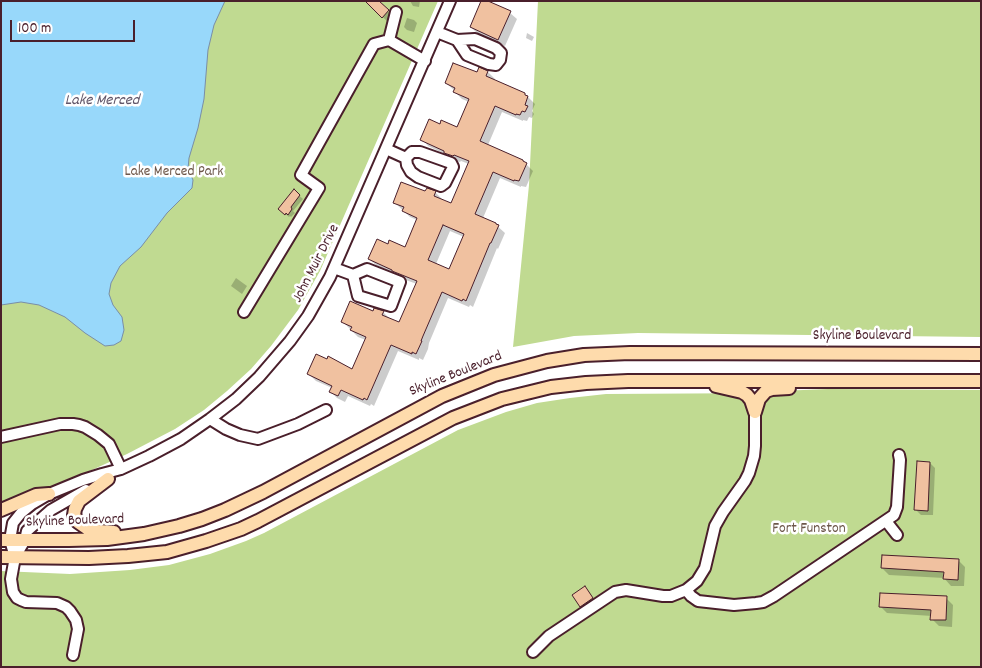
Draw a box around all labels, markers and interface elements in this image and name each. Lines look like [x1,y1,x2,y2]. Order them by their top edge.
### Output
scale bar [12,10,138,42]
text: 100 m [18,18,51,40]
water label: Lake Merced [65,92,139,112]
park label: Lake Merced Park [125,164,223,182]
street label: John Muir Drive [290,222,344,306]
street label: Skyline Boulevard [813,328,911,346]
street label: Skyline Boulevard [407,348,505,402]
street label: Skyline Boulevard [26,511,124,533]
park label: Fort Funston [772,521,846,539]

